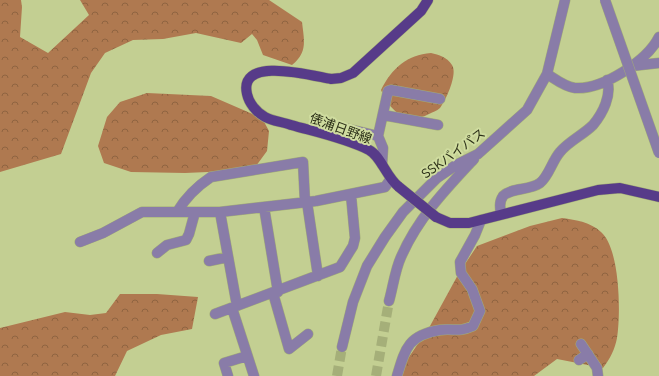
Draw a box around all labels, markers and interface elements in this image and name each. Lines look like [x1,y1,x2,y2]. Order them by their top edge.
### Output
street label: 俵浦日野線 [307,109,374,148]
street label: SSKバイパス [418,124,489,182]

